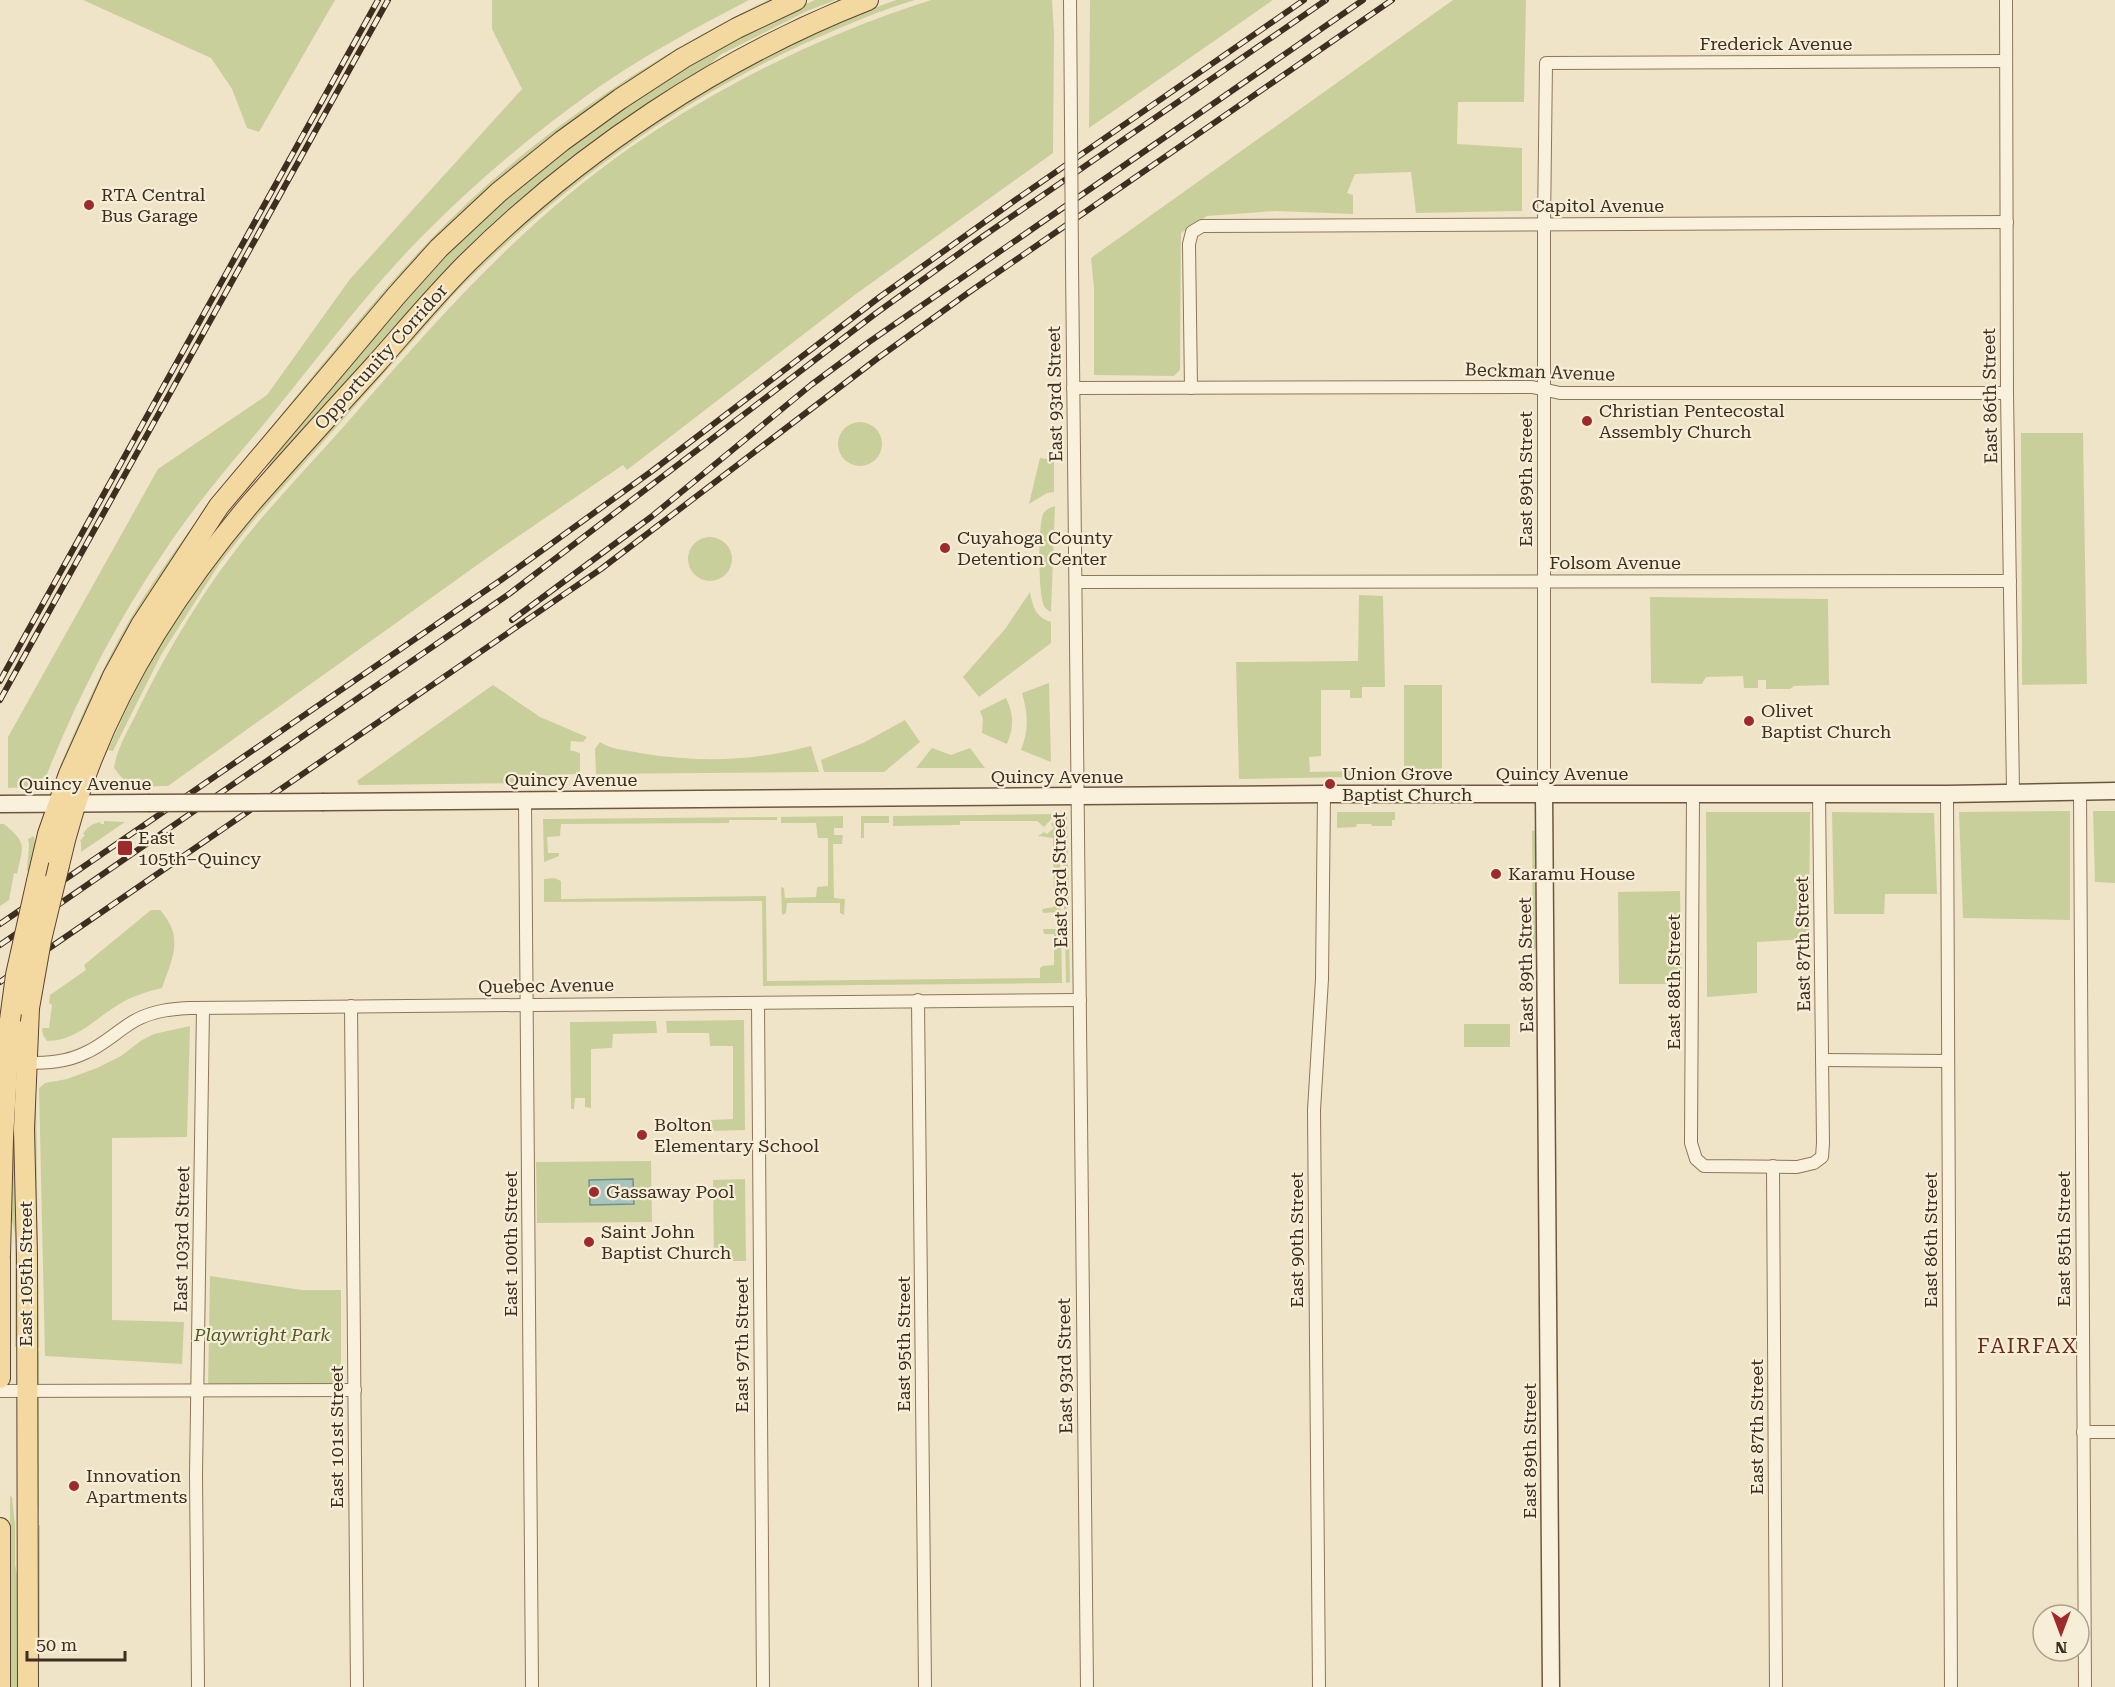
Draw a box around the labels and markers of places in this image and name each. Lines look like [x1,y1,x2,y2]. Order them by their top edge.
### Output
place label: RTA Central Bus Garage [101,184,206,226]
marker: RTA Central Bus Garage [82,198,96,212]
place label: Christian Pentecostal Assembly Church [1599,400,1785,442]
marker: Christian Pentecostal Assembly Church [1580,414,1594,428]
place label: Cuyahoga County Detention Center [957,527,1113,569]
marker: Cuyahoga County Detention Center [938,541,952,555]
place label: Olivet Baptist Church [1761,700,1892,742]
marker: Olivet Baptist Church [1742,714,1756,728]
place label: Union Grove Baptist Church [1342,763,1473,805]
marker: Union Grove Baptist Church [1323,777,1337,791]
place label: East 105th–Quincy [138,827,261,869]
marker: East 105th–Quincy [116,839,134,857]
place label: Karamu House [1508,863,1635,884]
marker: Karamu House [1489,867,1503,881]
place label: Bolton Elementary School [654,1114,819,1156]
marker: Bolton Elementary School [635,1128,649,1142]
place label: Gassaway Pool [606,1181,735,1202]
marker: Gassaway Pool [587,1185,601,1199]
place label: Saint John Baptist Church [601,1221,732,1263]
marker: Saint John Baptist Church [582,1235,596,1249]
place label: Innovation Apartments [86,1465,187,1507]
marker: Innovation Apartments [67,1479,81,1493]

